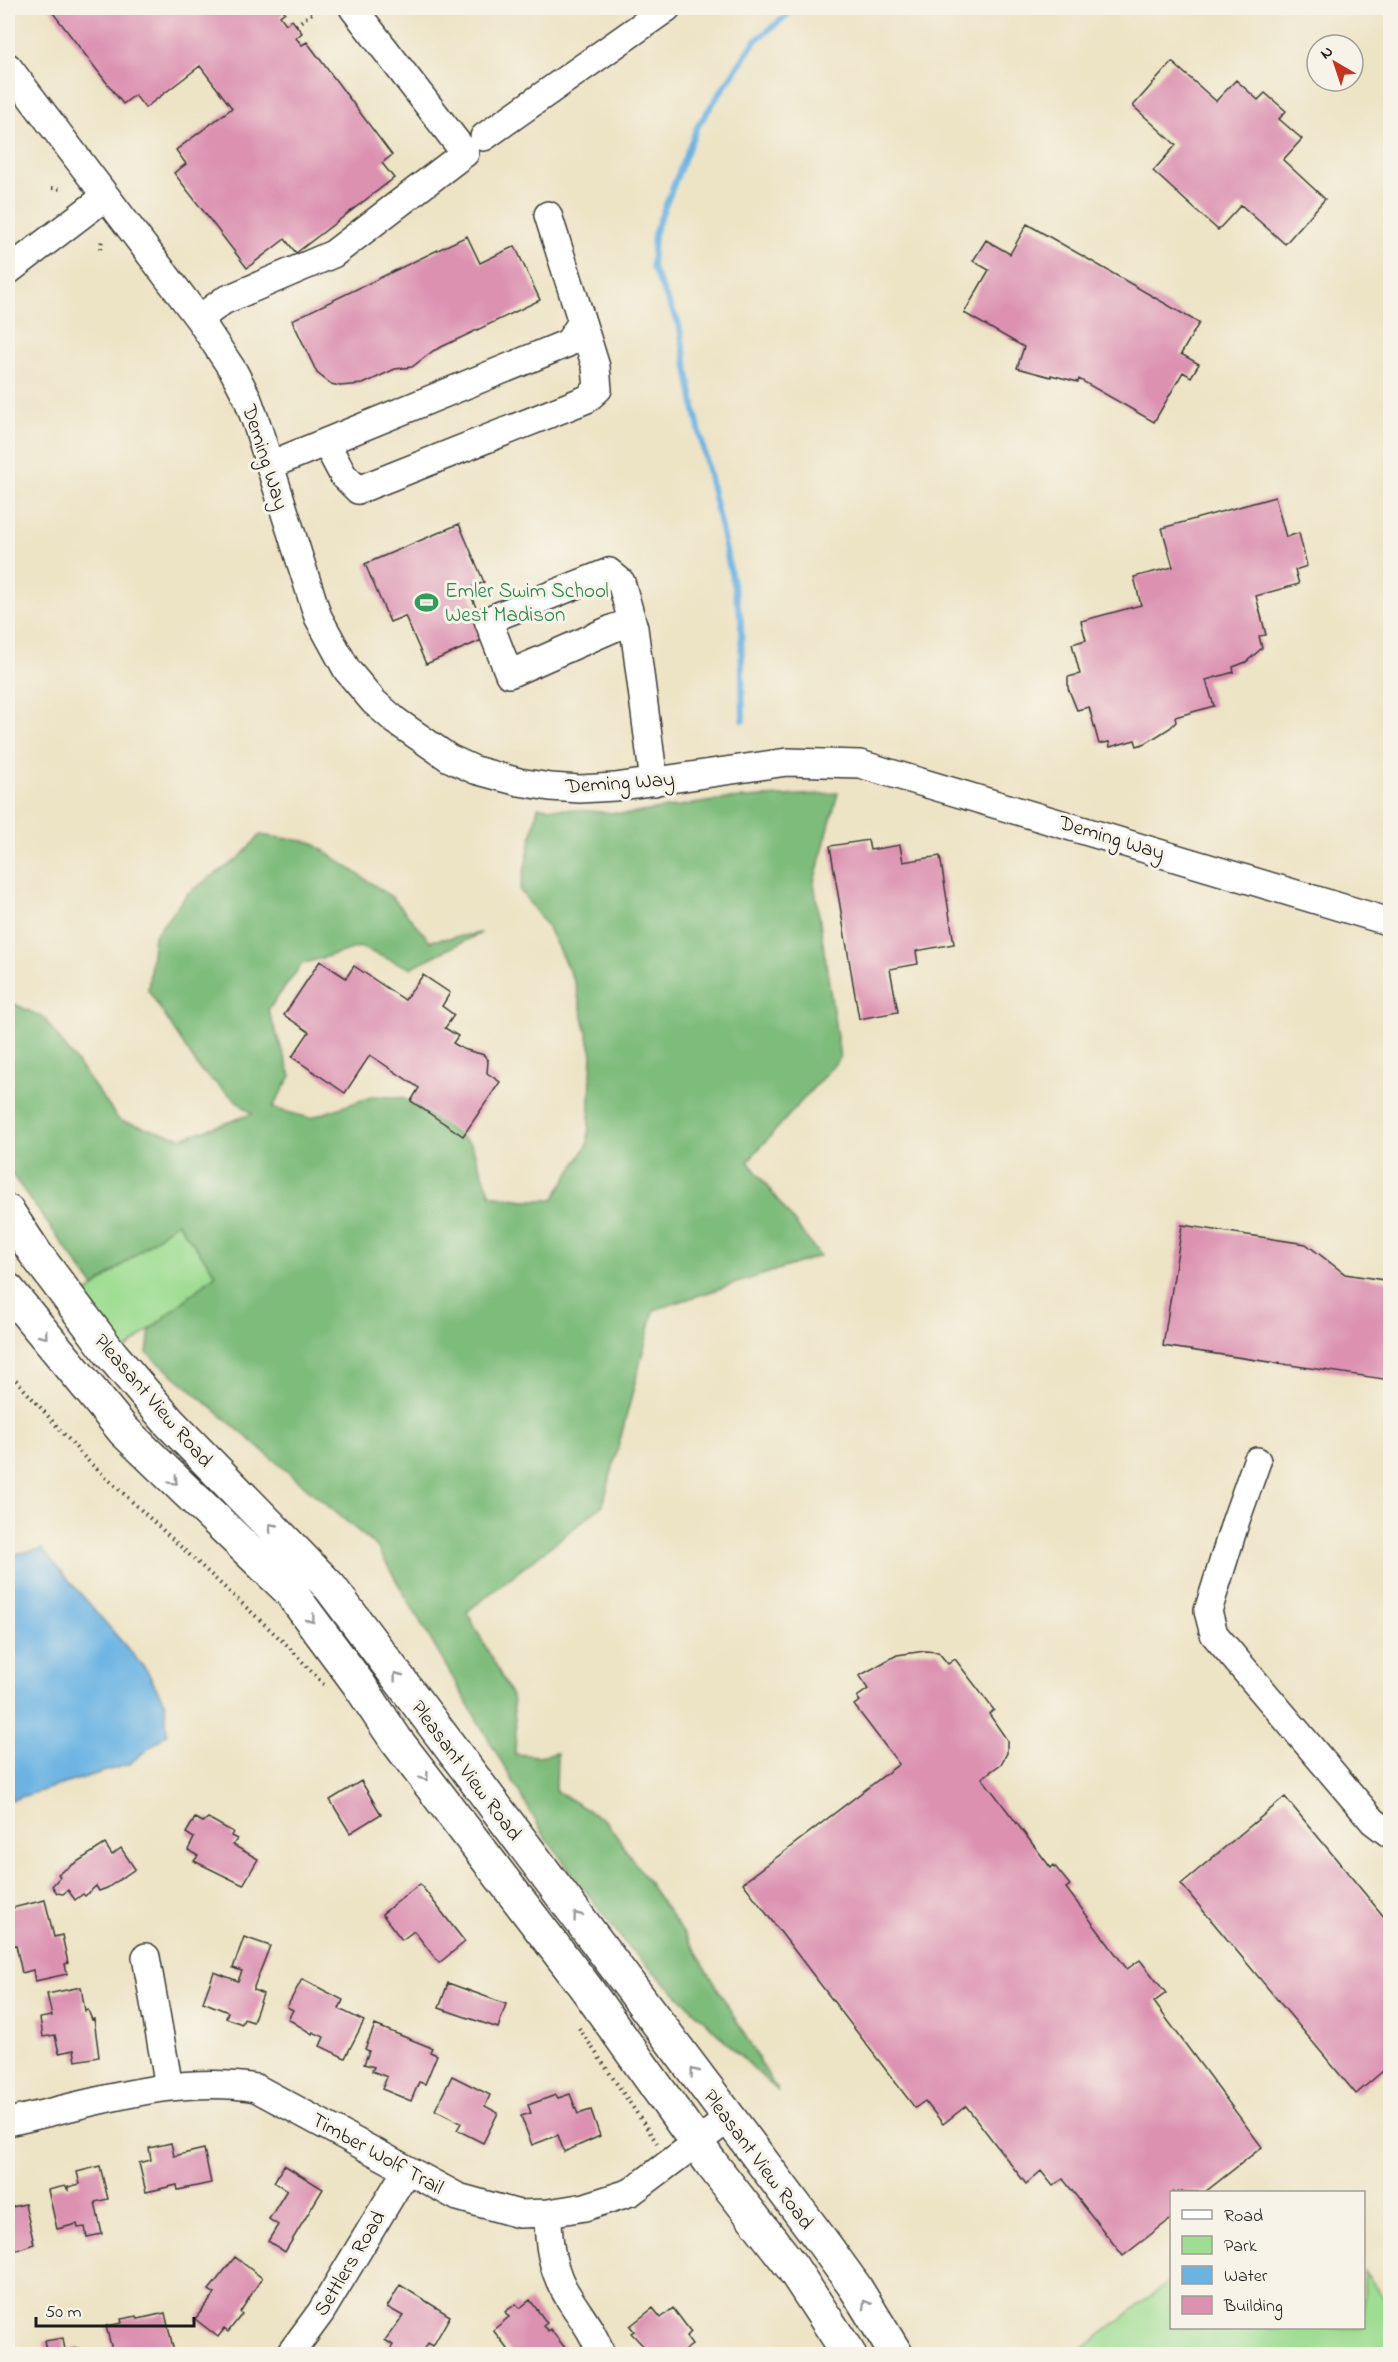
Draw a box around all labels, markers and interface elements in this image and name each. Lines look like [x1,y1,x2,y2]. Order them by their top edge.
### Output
north arrow [1305,33,1365,93]
text: N [1315,40,1339,66]
street label: Deming Way [231,400,295,515]
place label: Emler Swim School West Madison [445,577,609,631]
sports icon: Emler Swim School West Madison [414,589,440,615]
street label: Deming Way [564,765,676,805]
street label: Deming Way [1053,808,1168,871]
one-way arrow [37,1328,48,1339]
street label: Pleasant View Road [86,1328,219,1475]
one-way arrow [166,1473,177,1484]
one-way arrow [268,1523,279,1533]
one-way arrow [303,1612,314,1623]
one-way arrow [393,1672,404,1683]
street label: Pleasant View Road [403,1695,528,1848]
one-way arrow [417,1770,428,1781]
one-way arrow [573,1912,584,1923]
one-way arrow [690,2068,701,2079]
street label: Pleasant View Road [695,2084,820,2237]
street label: Timber Wolf Trail [306,2106,448,2203]
legend [1170,2191,1365,2329]
text: Road [1224,2204,1263,2230]
street label: Settlers Road [307,2206,394,2322]
text: Park [1224,2234,1257,2260]
text: Water [1224,2264,1268,2290]
scale bar [36,2290,194,2328]
text: Building [1223,2294,1283,2321]
text: 50 m [45,2300,82,2326]
one-way arrow [862,2300,873,2310]

